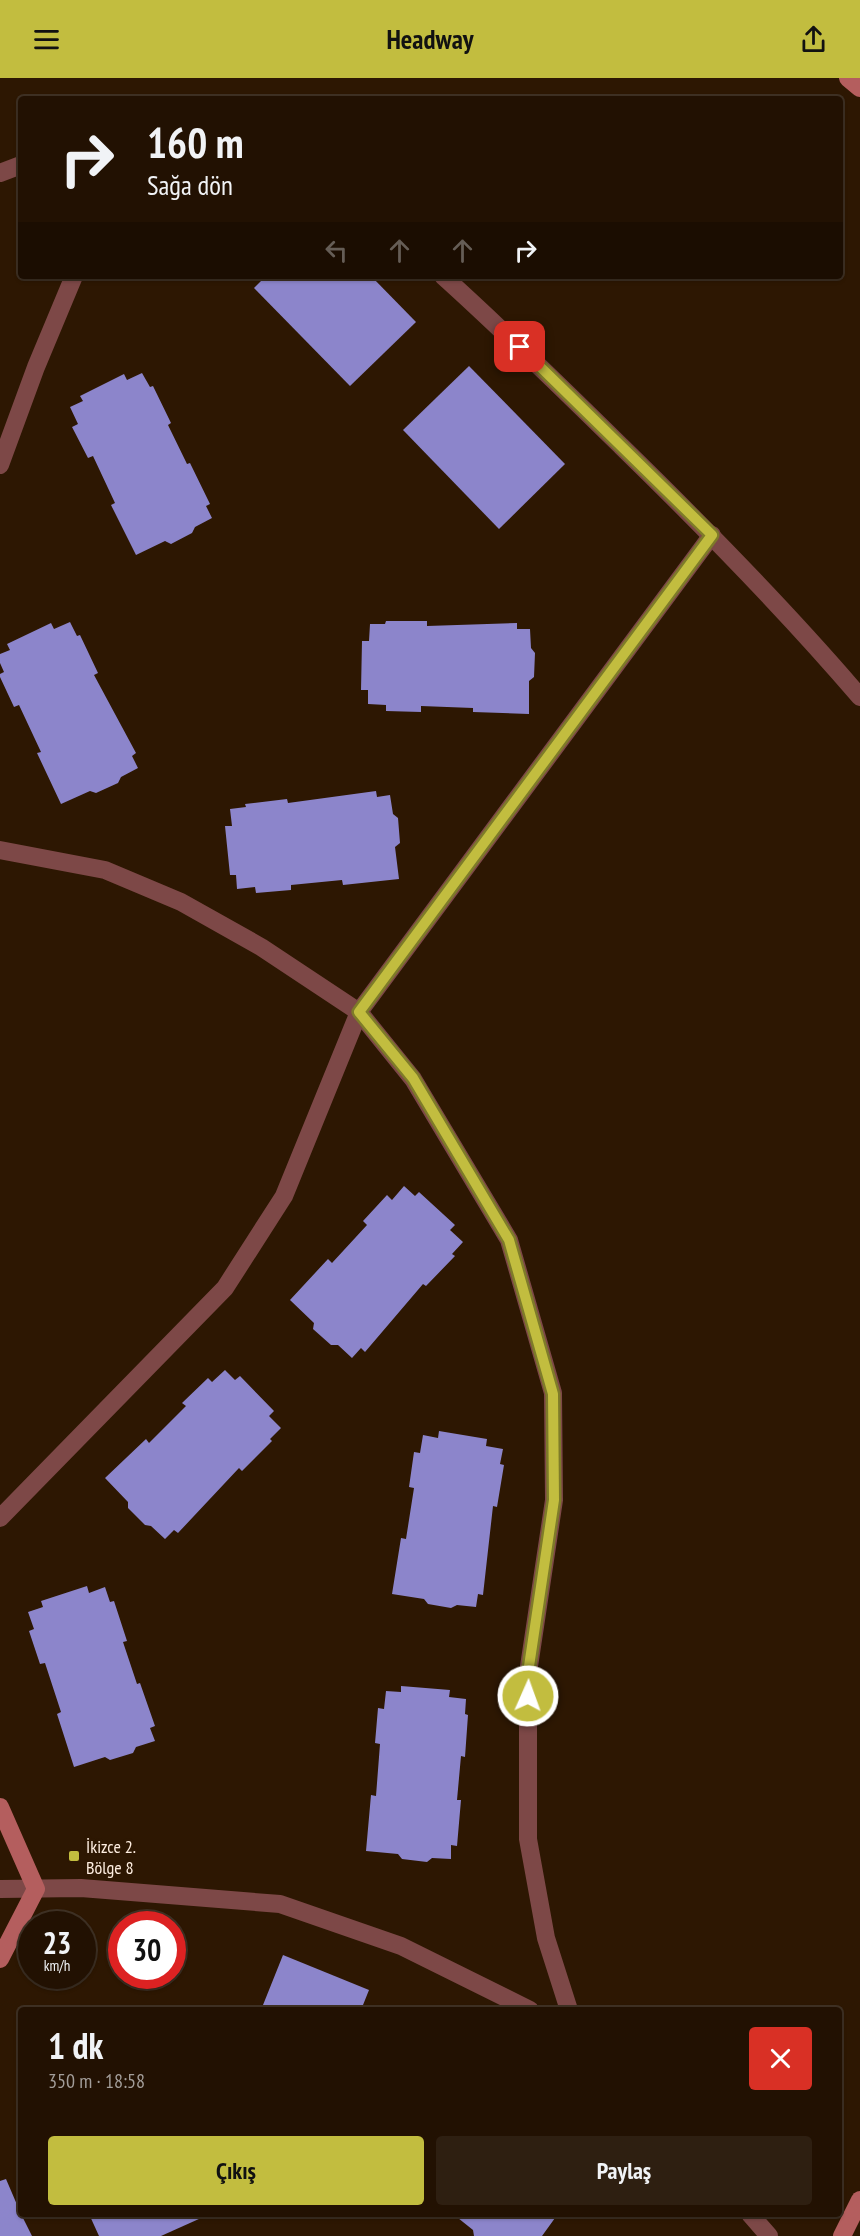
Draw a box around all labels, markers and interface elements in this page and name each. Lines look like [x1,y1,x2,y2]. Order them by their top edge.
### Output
text: Headway [386,22,474,56]
icon: menu [30,23,63,56]
icon: share [797,23,830,56]
text: 160 m [147,115,244,170]
icon: right [48,120,126,198]
text: Sağa dön [147,168,233,202]
icon: left [320,234,353,267]
icon: ahead [383,234,416,267]
icon: ahead [446,234,479,267]
icon: right [509,234,542,267]
pin [494,321,545,372]
icon: arrive [503,330,536,363]
position arrow [496,1664,560,1728]
place label: İkizce 2. Bölge 8 [86,1835,136,1879]
marker: İkizce 2. Bölge 8 [67,1849,81,1863]
speed limit sign: 30 [108,1911,186,1989]
text: 23 [43,1923,71,1962]
text: km/h [44,1956,70,1975]
text: 1 dk [48,2022,103,2069]
button: close [749,2027,812,2090]
text: 350 m · 18:58 [48,2068,145,2094]
button: Çıkış [48,2136,424,2205]
button: Paylaş [436,2136,812,2205]

